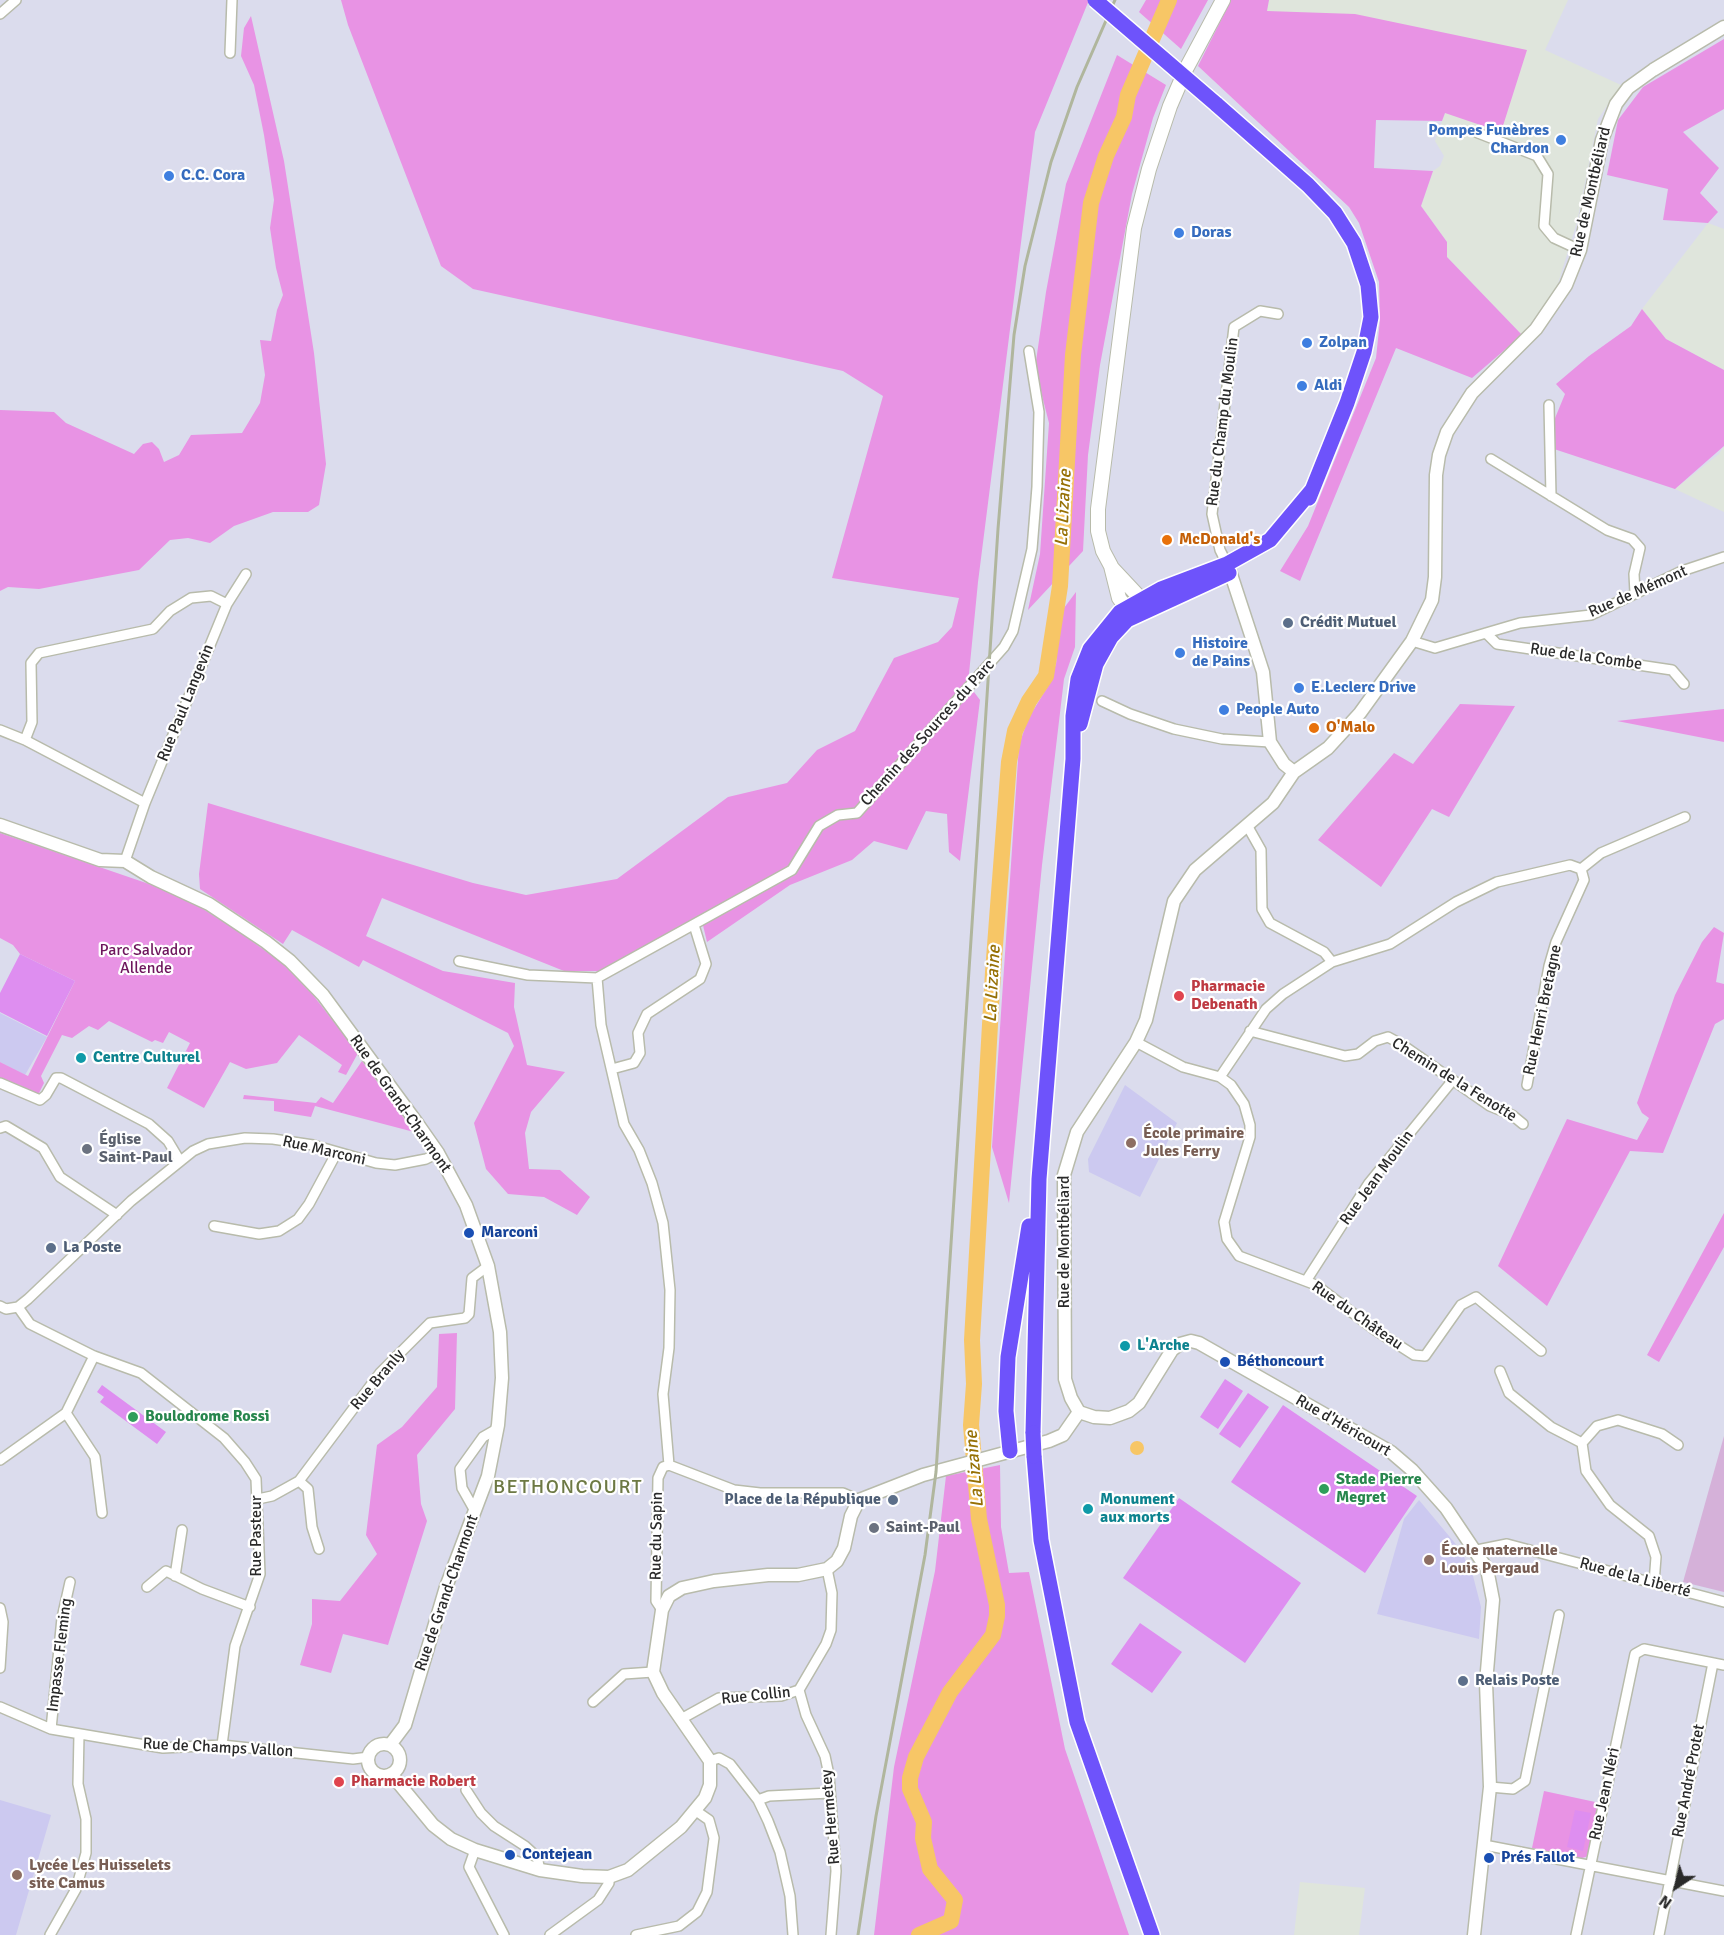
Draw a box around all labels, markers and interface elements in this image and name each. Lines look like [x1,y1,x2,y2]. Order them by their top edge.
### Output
place label: Pompes Funèbres Chardon [1428,121,1549,159]
street label: Rue de Montbéliard [1567,125,1615,259]
marker: Pompes Funèbres Chardon [1554,133,1568,147]
place label: C.C. Cora [181,166,245,186]
marker: C.C. Cora [162,169,176,183]
place label: Doras [1191,223,1232,243]
marker: Doras [1172,226,1186,240]
place label: Zolpan [1319,333,1367,353]
marker: Zolpan [1300,336,1314,350]
street label: Rue du Champ du Moulin [1203,337,1243,507]
place label: Aldi [1314,376,1342,396]
marker: Aldi [1295,379,1309,393]
water label: La Lizaine [1051,469,1077,547]
place label: McDonald's [1179,530,1260,550]
marker: McDonald's [1160,533,1174,547]
street label: Rue de Mémont [1586,562,1690,622]
place label: Crédit Mutuel [1300,613,1396,633]
marker: Crédit Mutuel [1281,616,1295,630]
place label: Histoire de Pains [1192,634,1250,672]
street label: Rue de la Combe [1529,640,1643,674]
street label: Rue Paul Langevin [154,642,218,764]
marker: Histoire de Pains [1173,646,1187,660]
street label: Chemin des Sources du Parc [857,656,999,810]
place label: E.Leclerc Drive [1311,678,1416,698]
marker: E.Leclerc Drive [1292,681,1306,695]
place label: People Auto [1236,700,1319,720]
marker: People Auto [1217,703,1231,717]
place label: O'Malo [1326,718,1375,738]
marker: O'Malo [1307,721,1321,735]
park label: Parc Salvador Allende [99,941,193,979]
street label: Rue Henri Bretagne [1520,943,1566,1077]
water label: La Lizaine [980,945,1006,1023]
place label: Pharmacie Debenath [1191,977,1265,1015]
marker: Pharmacie Debenath [1172,989,1186,1003]
street label: Rue de Grand-Charmont [345,1031,455,1177]
street label: Chemin de la Fenotte [1388,1034,1520,1126]
place label: Centre Culturel [93,1048,200,1068]
marker: Centre Culturel [74,1051,88,1065]
place label: École primaire Jules Ferry [1143,1124,1244,1162]
street label: Rue Jean Moulin [1336,1127,1418,1229]
place label: Église Saint-Paul [99,1130,173,1168]
street label: Rue Marconi [280,1132,368,1170]
marker: École primaire Jules Ferry [1124,1136,1138,1150]
marker: Église Saint-Paul [80,1142,94,1156]
street label: Rue de Montbéliard [1055,1176,1075,1308]
place label: Marconi [481,1223,538,1243]
marker: Marconi [462,1226,476,1240]
place label: La Poste [63,1238,121,1258]
marker: La Poste [44,1241,58,1255]
street label: Rue du Château [1308,1277,1406,1355]
place label: L'Arche [1137,1336,1190,1356]
marker: L'Arche [1118,1339,1132,1353]
street label: Rue Branly [347,1346,409,1414]
place label: Béthoncourt [1237,1352,1324,1372]
marker: Béthoncourt [1218,1355,1232,1369]
street label: Rue d'Héricourt [1292,1391,1394,1461]
place label: Boulodrome Rossi [145,1407,270,1427]
marker: Boulodrome Rossi [126,1410,140,1424]
water label: La Lizaine [961,1430,989,1508]
place label: Stade Pierre Megret [1336,1470,1422,1508]
district label: BETHONCOURT [493,1476,643,1500]
marker: Stade Pierre Megret [1317,1482,1331,1496]
place label: Place de la République [724,1490,881,1510]
place label: Monument aux morts [1100,1490,1175,1528]
street label: Rue du Sapin [647,1491,667,1581]
marker: Place de la République [886,1493,900,1507]
street label: Rue Pasteur [247,1495,267,1577]
marker: Monument aux morts [1081,1502,1095,1516]
street label: Rue de Grand-Charmont [411,1512,483,1674]
place label: Saint-Paul [886,1518,960,1538]
marker: Saint-Paul [867,1521,881,1535]
place label: École maternelle Louis Pergaud [1441,1541,1558,1579]
marker: École maternelle Louis Pergaud [1422,1553,1436,1567]
street label: Rue de la Liberté [1577,1554,1693,1602]
street label: Impasse Fleming [43,1597,77,1713]
place label: Relais Poste [1475,1671,1560,1691]
marker: Relais Poste [1456,1674,1470,1688]
street label: Rue Collin [720,1683,792,1709]
street label: Rue André Protet [1669,1723,1709,1839]
street label: Rue de Champs Vallon [142,1734,294,1762]
street label: Rue Jean Néri [1586,1746,1624,1842]
street label: Rue Hermetey [817,1769,845,1865]
place label: Pharmacie Robert [351,1772,476,1792]
marker: Pharmacie Robert [332,1775,346,1789]
place label: Contejean [522,1845,592,1865]
marker: Contejean [503,1848,517,1862]
place label: Prés Fallot [1501,1848,1575,1868]
marker: Prés Fallot [1482,1851,1496,1865]
place label: Lycée Les Huisselets site Camus [29,1856,171,1894]
north arrow [1646,1857,1706,1917]
marker: Lycée Les Huisselets site Camus [10,1868,24,1882]
text: N [1655,1890,1676,1913]

